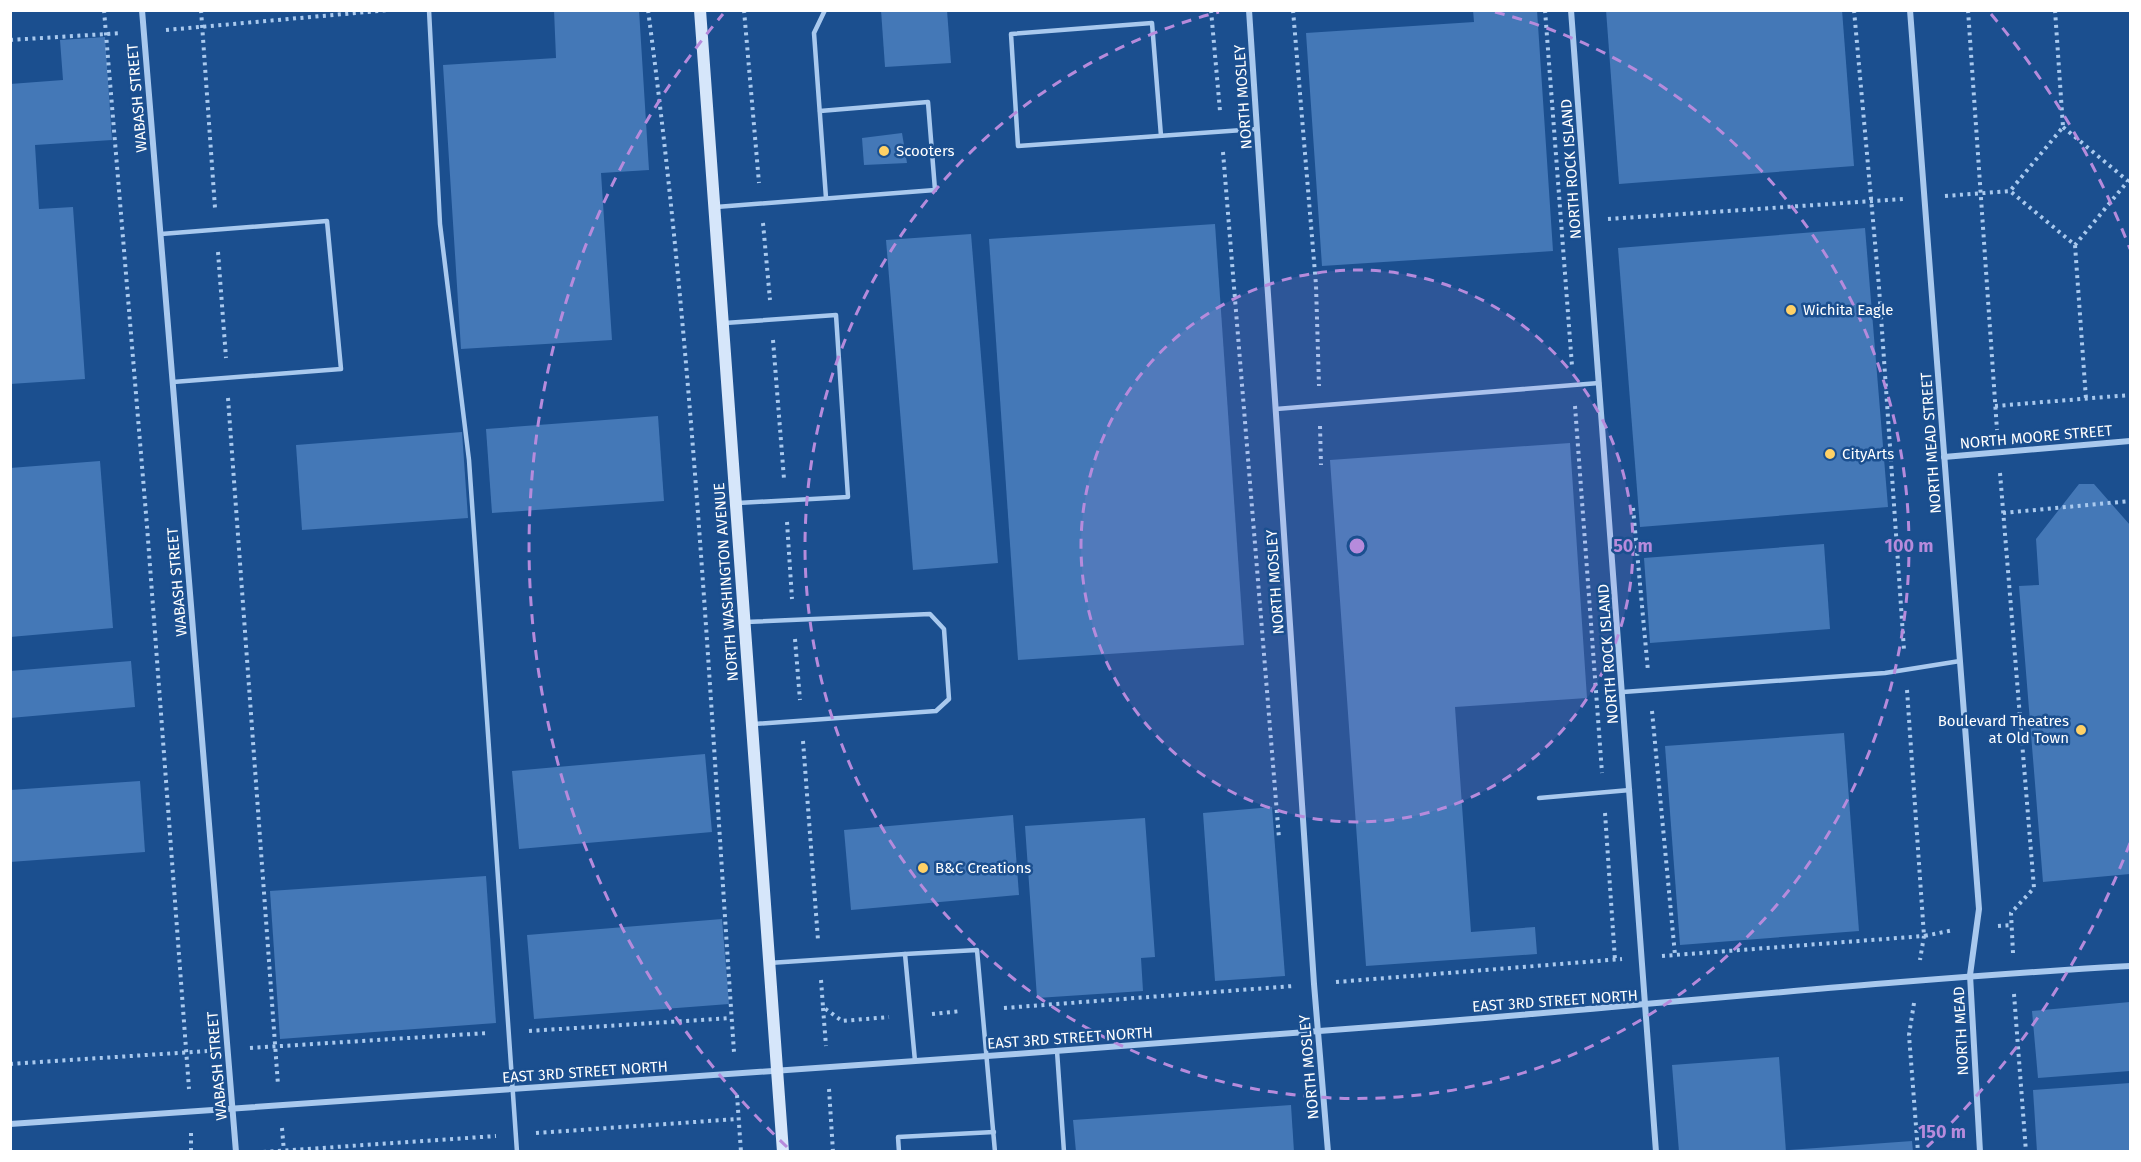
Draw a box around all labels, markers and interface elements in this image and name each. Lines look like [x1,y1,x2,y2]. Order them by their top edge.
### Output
street label: WABASH STREET [123,42,151,153]
street label: NORTH MOSLEY [1230,43,1256,150]
street label: NORTH ROCK ISLAND [1557,98,1585,240]
place label: Scooters [896,142,955,160]
marker: Scooters [877,144,891,158]
place label: Wichita Eagle [1803,301,1893,319]
marker: Wichita Eagle [1784,303,1798,317]
street label: NORTH MEAD STREET [1917,371,1945,514]
street label: NORTH MOORE STREET [1959,421,2113,453]
place label: CityArts [1842,445,1894,463]
marker: CityArts [1823,447,1837,461]
street label: NORTH WASHINGTON AVENUE [710,482,742,682]
street label: WABASH STREET [163,526,191,637]
street label: NORTH MOSLEY [1262,528,1288,635]
text: 50 m [1613,535,1653,557]
text: 100 m [1885,535,1933,557]
centre of rings [1347,536,1367,556]
street label: NORTH ROCK ISLAND [1594,583,1622,725]
place label: Boulevard Theatres at Old Town [1938,712,2069,747]
marker: Boulevard Theatres at Old Town [2074,723,2088,737]
place label: B&C Creations [935,859,1031,877]
marker: B&C Creations [916,861,930,875]
street label: EAST 3RD STREET NORTH [1471,986,1639,1016]
street label: NORTH MEAD [1950,986,1972,1076]
street label: WABASH STREET [203,1010,231,1121]
street label: NORTH MOSLEY [1295,1013,1323,1120]
street label: EAST 3RD STREET NORTH [986,1023,1154,1053]
street label: EAST 3RD STREET NORTH [501,1057,669,1087]
text: 150 m [1918,1121,1966,1143]

